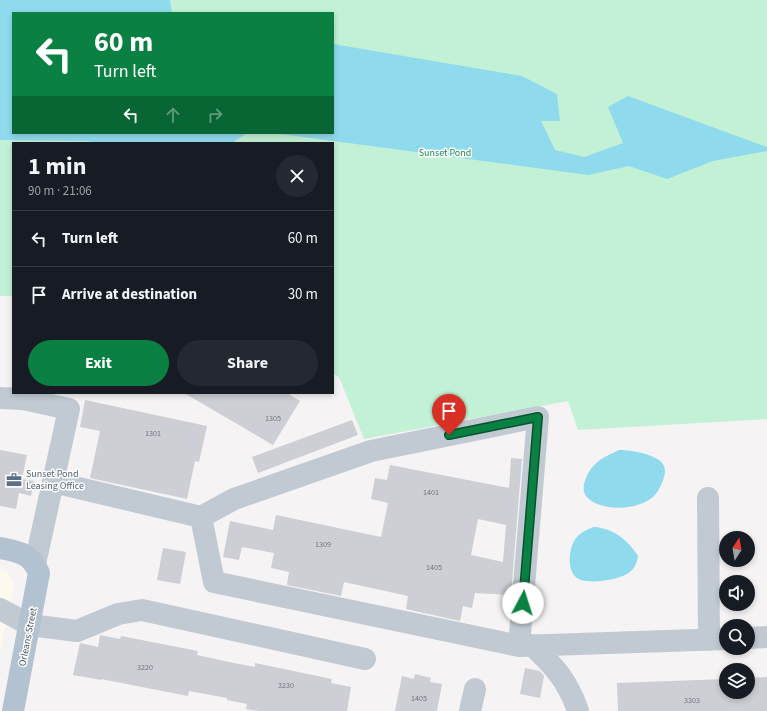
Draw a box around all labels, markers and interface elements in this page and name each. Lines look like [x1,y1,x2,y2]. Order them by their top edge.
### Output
text: 60 m [94,22,153,62]
icon: left [28,28,80,80]
text: Turn left [94,59,156,84]
icon: left [120,104,142,126]
icon: ahead [162,104,184,126]
icon: right [204,104,226,126]
park label: Sunset Pond [419,146,471,160]
text: 1 min [28,149,86,184]
button: close [276,155,318,197]
text: 90 m · 21:06 [28,182,92,200]
icon: left [28,228,50,250]
text: Turn left [62,228,118,249]
text: 60 m [288,228,318,249]
icon: arrive [28,284,50,306]
text: Arrive at destination [62,284,197,305]
text: 30 m [288,284,318,305]
button: Exit [28,340,169,386]
button: Share [177,340,318,386]
pin [432,394,466,435]
icon: arrive [438,400,460,422]
house number: 1305 [265,413,281,424]
house number: 1301 [145,428,161,439]
place label: Sunset Pond Leasing Office [26,467,84,493]
office icon: Sunset Pond Leasing Office [5,471,23,489]
house number: 1401 [423,487,439,498]
north arrow [719,531,755,567]
map controls [719,531,755,699]
house number: 1309 [315,539,331,550]
house number: 1405 [426,562,442,573]
button: sound [719,575,755,611]
position arrow [502,582,544,624]
street label: Orleans Street [15,606,41,667]
button: search [719,619,755,655]
house number: 3220 [137,662,153,673]
button: layers [719,663,755,699]
house number: 3230 [278,680,294,691]
house number: 1405 [411,693,427,704]
house number: 3303 [684,695,700,706]

